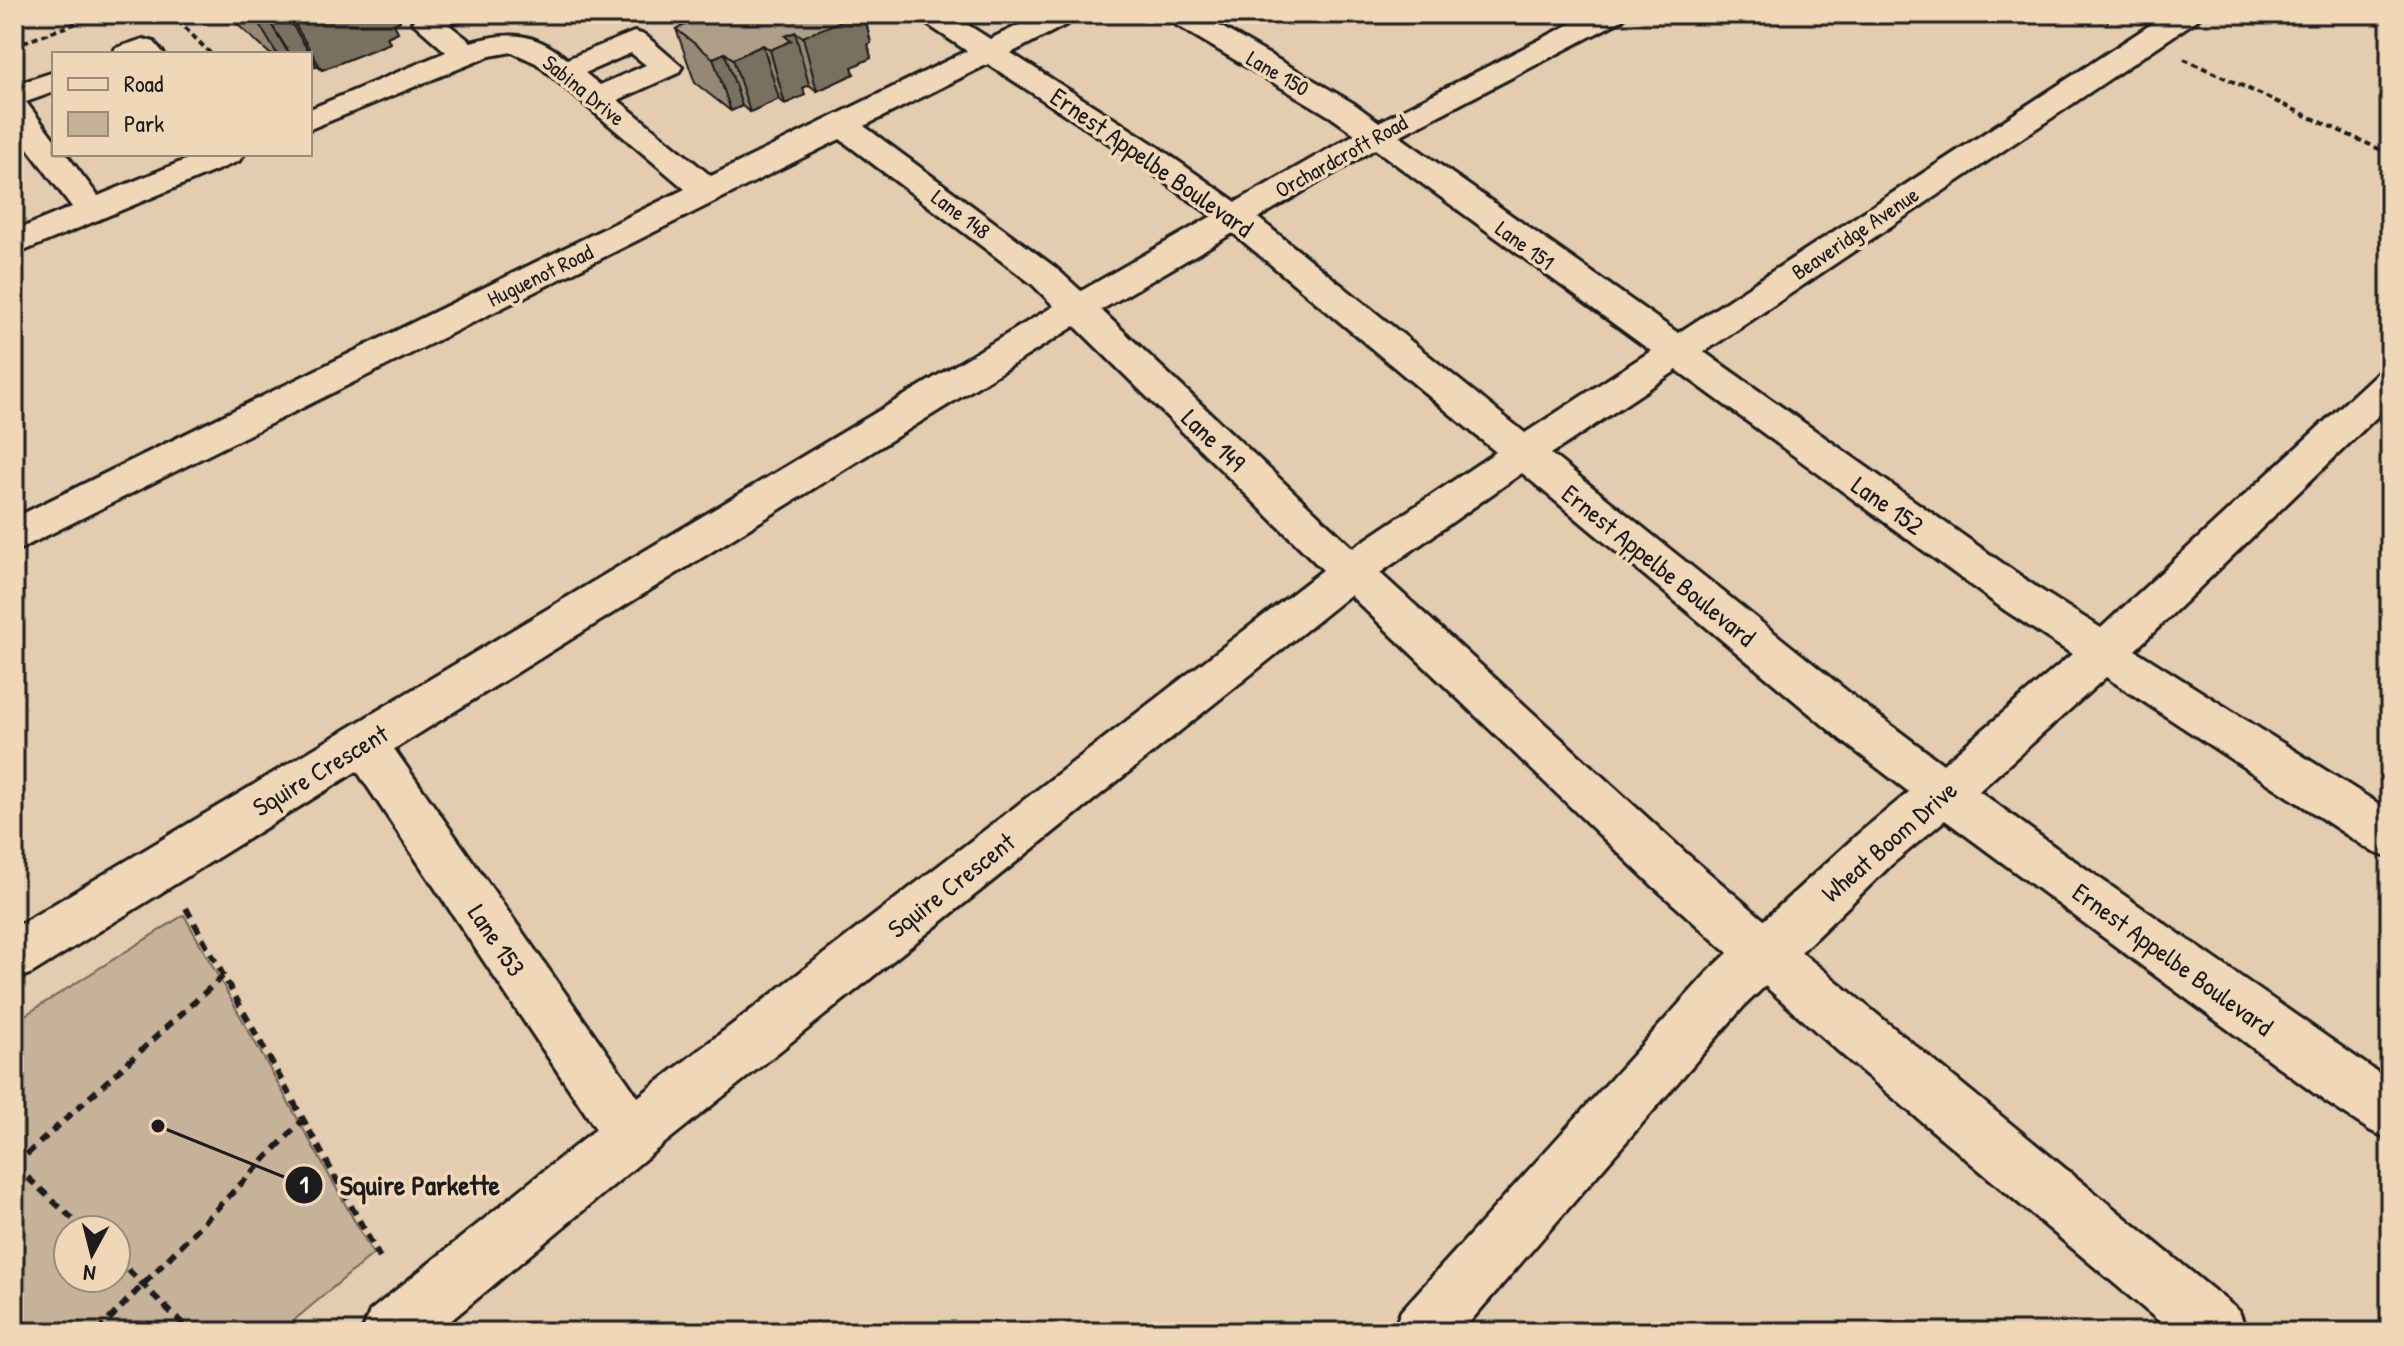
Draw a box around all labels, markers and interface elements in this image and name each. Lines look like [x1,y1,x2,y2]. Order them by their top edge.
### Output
street label: Lane 150 [1241,43,1315,103]
street label: Sabina Drive [537,48,632,133]
legend [52,52,312,156]
text: Road [124,67,163,99]
street label: Ernest Appelbe Boulevard [1044,79,1260,245]
text: Park [124,107,164,139]
street label: Orchardcroft Road [1270,107,1413,205]
street label: Beaveridge Avenue [1785,179,1925,287]
street label: Lane 148 [925,182,997,246]
street label: Lane 151 [1490,214,1560,276]
street label: Huguenot Road [482,236,598,313]
street label: Lane 149 [1174,401,1254,479]
street label: Lane 152 [1845,468,1931,542]
street label: Ernest Appelbe Boulevard [1555,476,1763,654]
street label: Squire Crescent [246,715,395,824]
street label: Wheat Boom Drive [1814,772,1964,910]
street label: Squire Crescent [880,824,1023,946]
street label: Ernest Appelbe Boulevard [2066,874,2280,1044]
street label: Lane 153 [460,897,534,983]
callout: Squire Parkette [284,1159,516,1211]
text: Squire Parkette [340,1166,501,1205]
text: 1 [300,1168,309,1200]
north arrow [52,1214,132,1294]
text: N [82,1258,97,1289]

